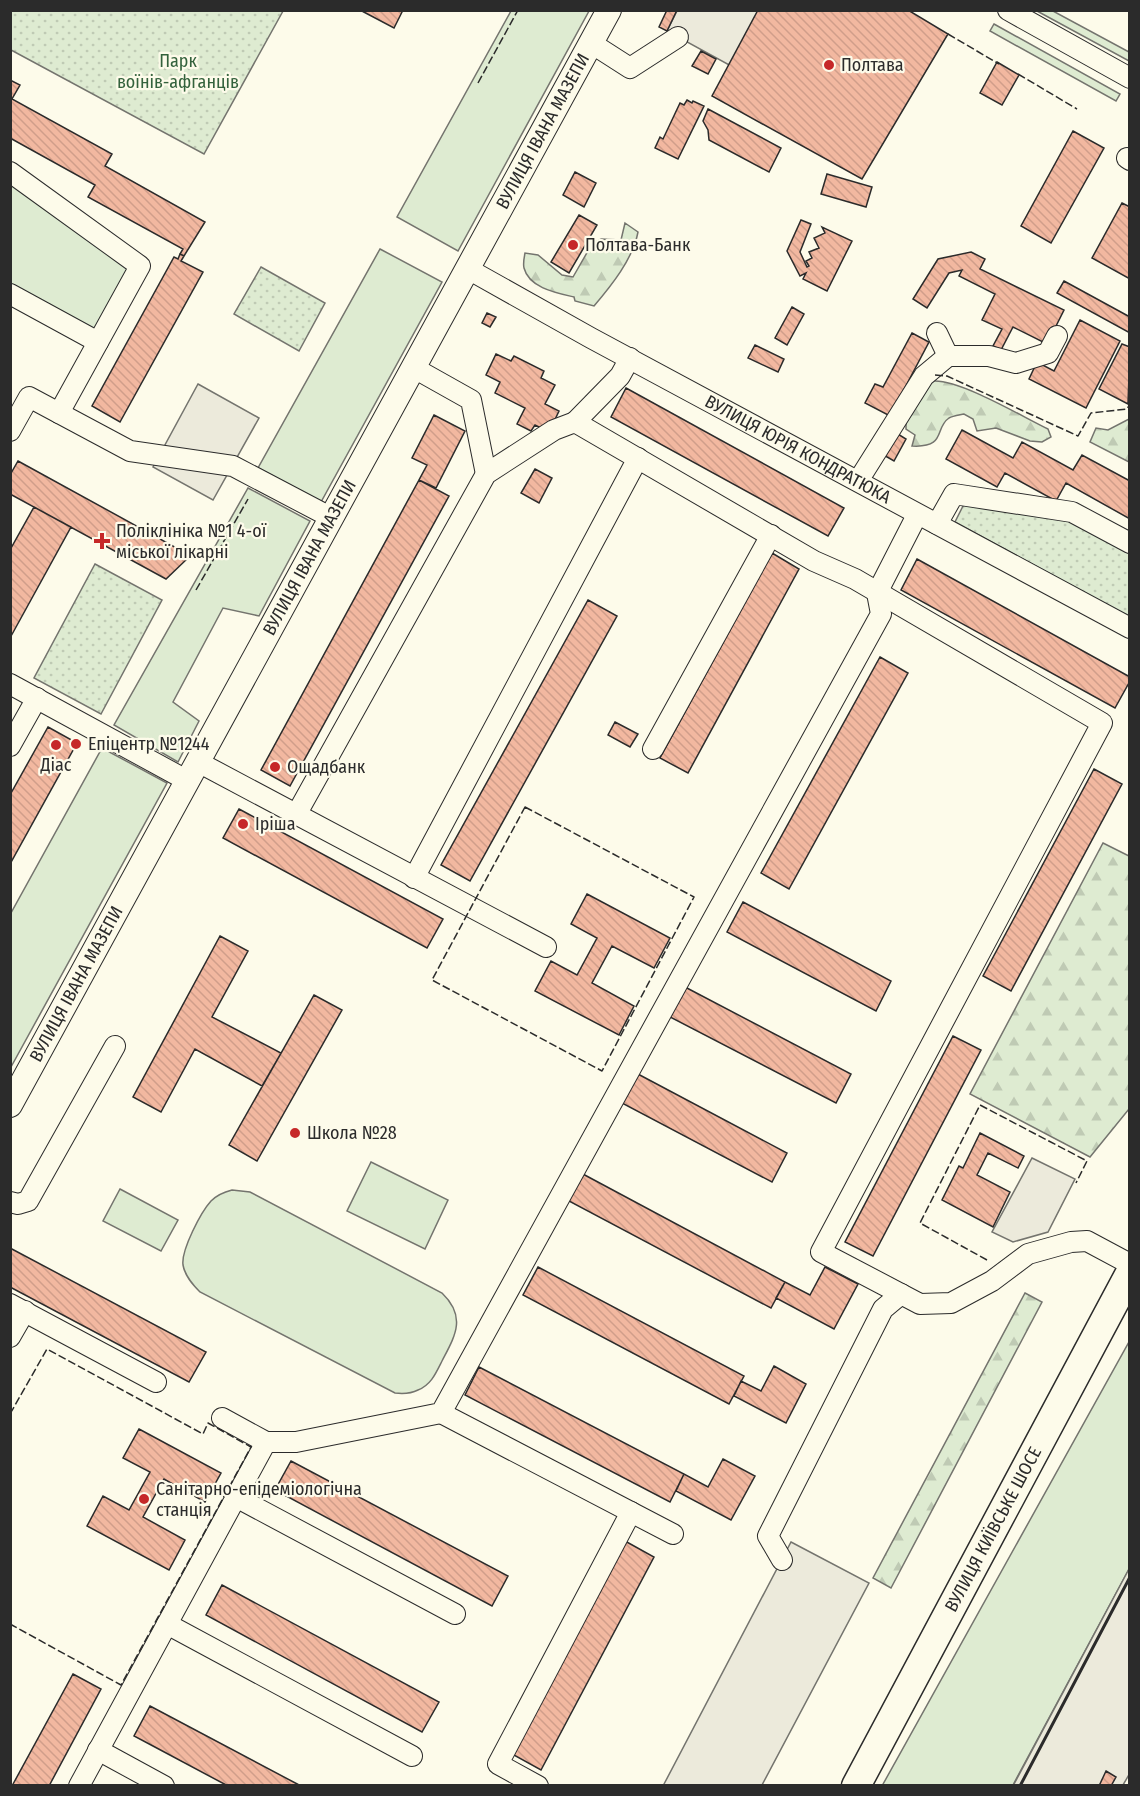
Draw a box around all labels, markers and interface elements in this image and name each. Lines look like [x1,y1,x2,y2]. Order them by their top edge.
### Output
park label: Парк воїнів-афганців [117,50,239,93]
street label: ВУЛИЦЯ ІВАНА МАЗЕПИ [491,50,594,213]
place label: Полтава [841,54,904,76]
marker: Полтава [822,58,836,72]
place label: Полтава-Банк [585,234,691,256]
marker: Полтава-Банк [566,238,580,252]
street label: ВУЛИЦЯ ЮРІЯ КОНДРАТЮКА [701,390,895,509]
street label: ВУЛИЦЯ ІВАНА МАЗЕПИ [258,476,361,639]
place label: Поліклініка №1 4-ої міської лікарні [116,520,267,563]
marker: Поліклініка №1 4-ої міської лікарні [93,532,111,550]
place label: Епіцентр №1244 [88,733,210,755]
marker: Епіцентр №1244 [69,737,83,751]
marker: Діас [49,738,63,752]
place label: Діас [39,754,72,776]
place label: Ощадбанк [287,756,366,778]
marker: Ощадбанк [268,760,282,774]
place label: Іріша [255,813,296,835]
marker: Іріша [236,817,250,831]
street label: ВУЛИЦЯ ІВАНА МАЗЕПИ [25,902,128,1066]
place label: Школа №28 [307,1122,397,1144]
marker: Школа №28 [288,1126,302,1140]
street label: ВУЛИЦЯ КИЇВСЬКЕ ШОСЕ [940,1443,1046,1616]
place label: Санітарно-епідеміологічна станція [156,1478,362,1521]
marker: Санітарно-епідеміологічна станція [137,1492,151,1506]

